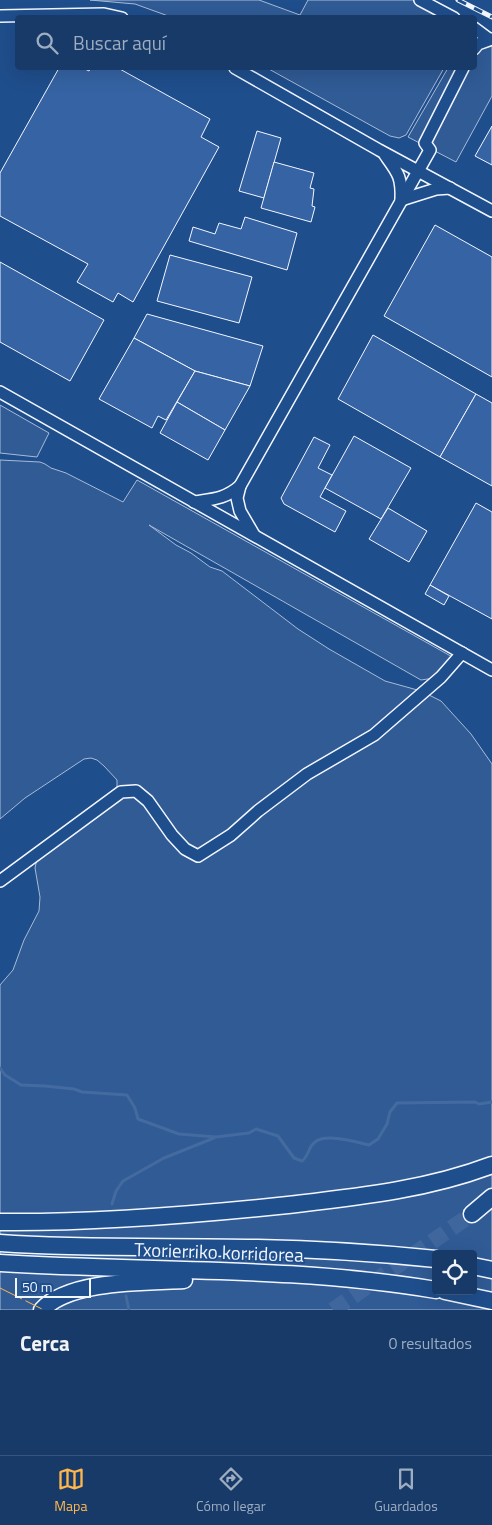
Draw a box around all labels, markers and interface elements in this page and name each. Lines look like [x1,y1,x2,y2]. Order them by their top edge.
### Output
search box [15,15,477,70]
text: Buscar aquí [73,28,166,57]
icon: search [33,29,61,57]
street label: Txorierriko korridorea [134,1234,305,1269]
map controls [432,1250,477,1295]
button: locate [432,1250,477,1295]
scale bar [15,1275,91,1298]
text: 50 m [22,1276,52,1297]
text: Cerca [20,1327,70,1359]
text: 0 resultados [388,1331,472,1355]
tab: Mapa [54,1465,87,1516]
tab: Cómo llegar [196,1465,266,1516]
tab: Guardados [374,1465,438,1516]

